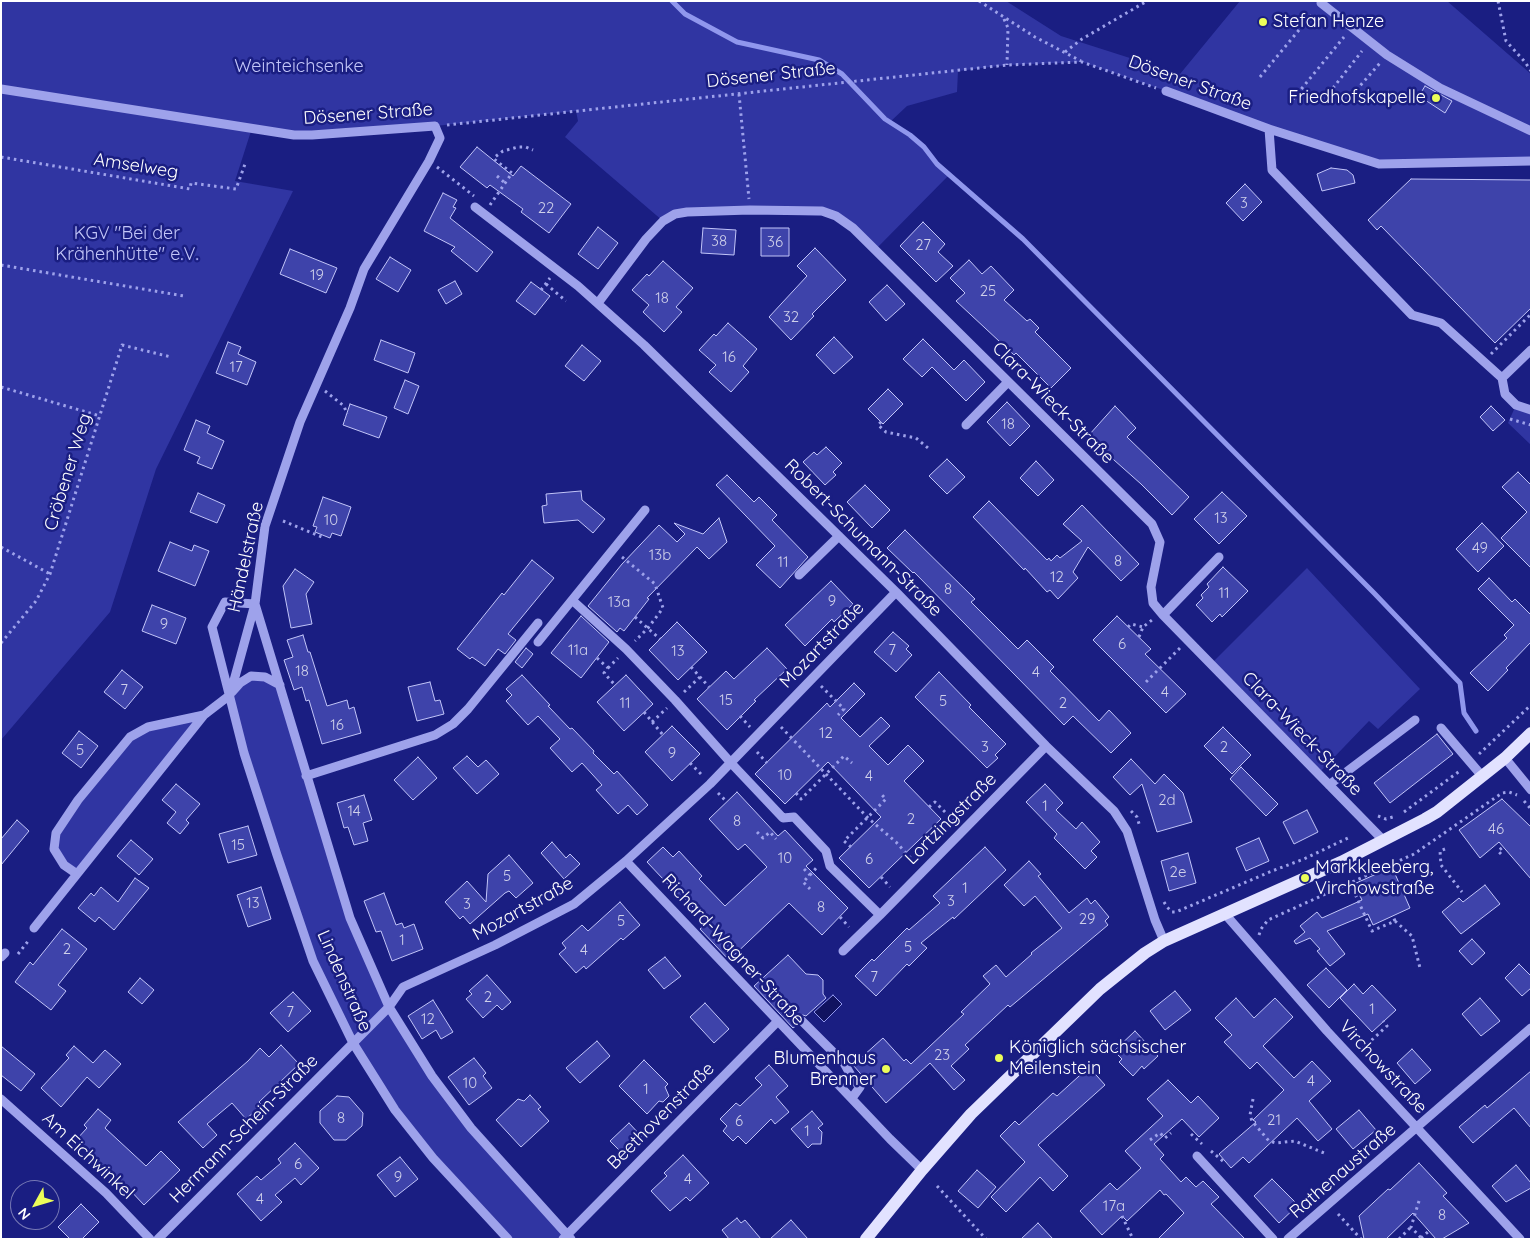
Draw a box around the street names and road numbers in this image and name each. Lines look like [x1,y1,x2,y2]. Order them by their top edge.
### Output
street label: Dösener Straße [1125,51,1255,115]
street label: Dösener Straße [705,57,837,93]
street label: Dösener Straße [303,99,433,129]
street label: Amselweg [92,149,180,183]
street label: Clara-Wieck-Straße [987,337,1119,469]
street label: Cröbener Weg [40,411,96,533]
street label: Robert-Schumann-Straße [780,455,946,621]
street label: Händelstraße [224,500,268,614]
street label: Mozartstraße [775,597,869,693]
street label: Clara-Wieck-Straße [1237,668,1367,800]
street label: Lortzingstraße [901,769,1001,869]
street label: Richard-Wagner-Straße [657,870,809,1030]
street label: Mozartstraße [469,872,577,946]
street label: Lindenstraße [312,927,376,1035]
street label: Virchowstraße [1334,1016,1432,1118]
street label: Hermann-Schein-Straße [165,1050,323,1208]
street label: Beethovenstraße [603,1058,719,1174]
street label: Am Eichwinkel [38,1108,138,1204]
street label: Rathenaustraße [1285,1119,1401,1223]

